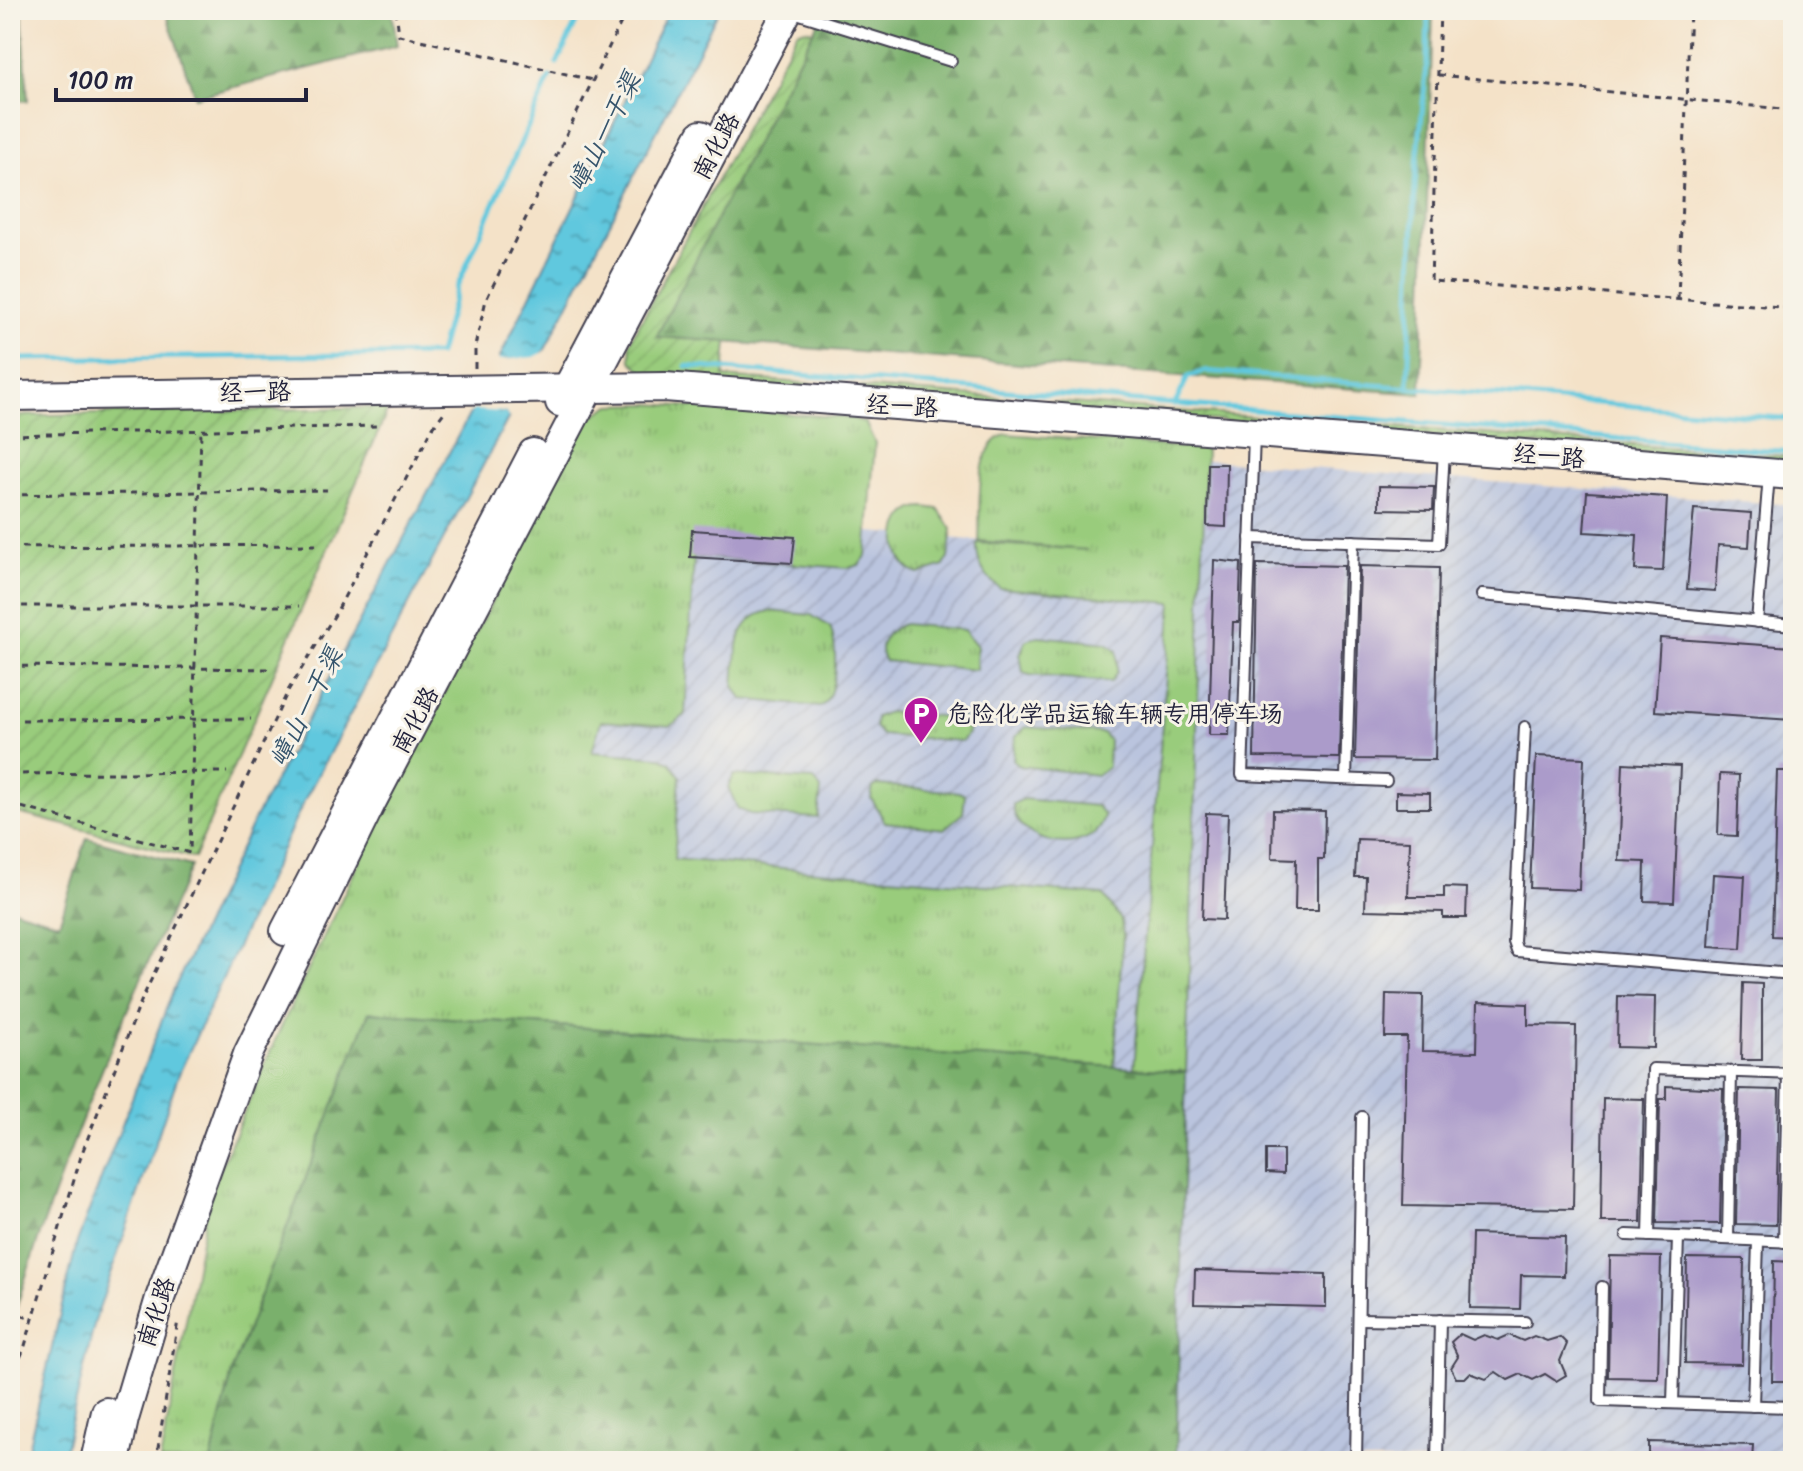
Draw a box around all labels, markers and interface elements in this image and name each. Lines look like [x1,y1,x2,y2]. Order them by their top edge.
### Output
scale bar [56,52,306,102]
text: 100 m [68,59,133,101]
water label: 嶂山一干渠 [554,62,655,200]
street label: 南化路 [681,104,751,188]
street label: 经一路 [219,370,291,414]
street label: 经一路 [865,383,939,429]
street label: 经一路 [1511,432,1587,480]
water label: 嶂山一干渠 [256,637,357,775]
street label: 南化路 [380,678,450,762]
place label: 危险化学品运输车辆专用停车场 [947,693,1283,735]
parking icon: 危险化学品运输车辆专用停车场 [902,695,940,745]
street label: 南化路 [125,1271,187,1353]

